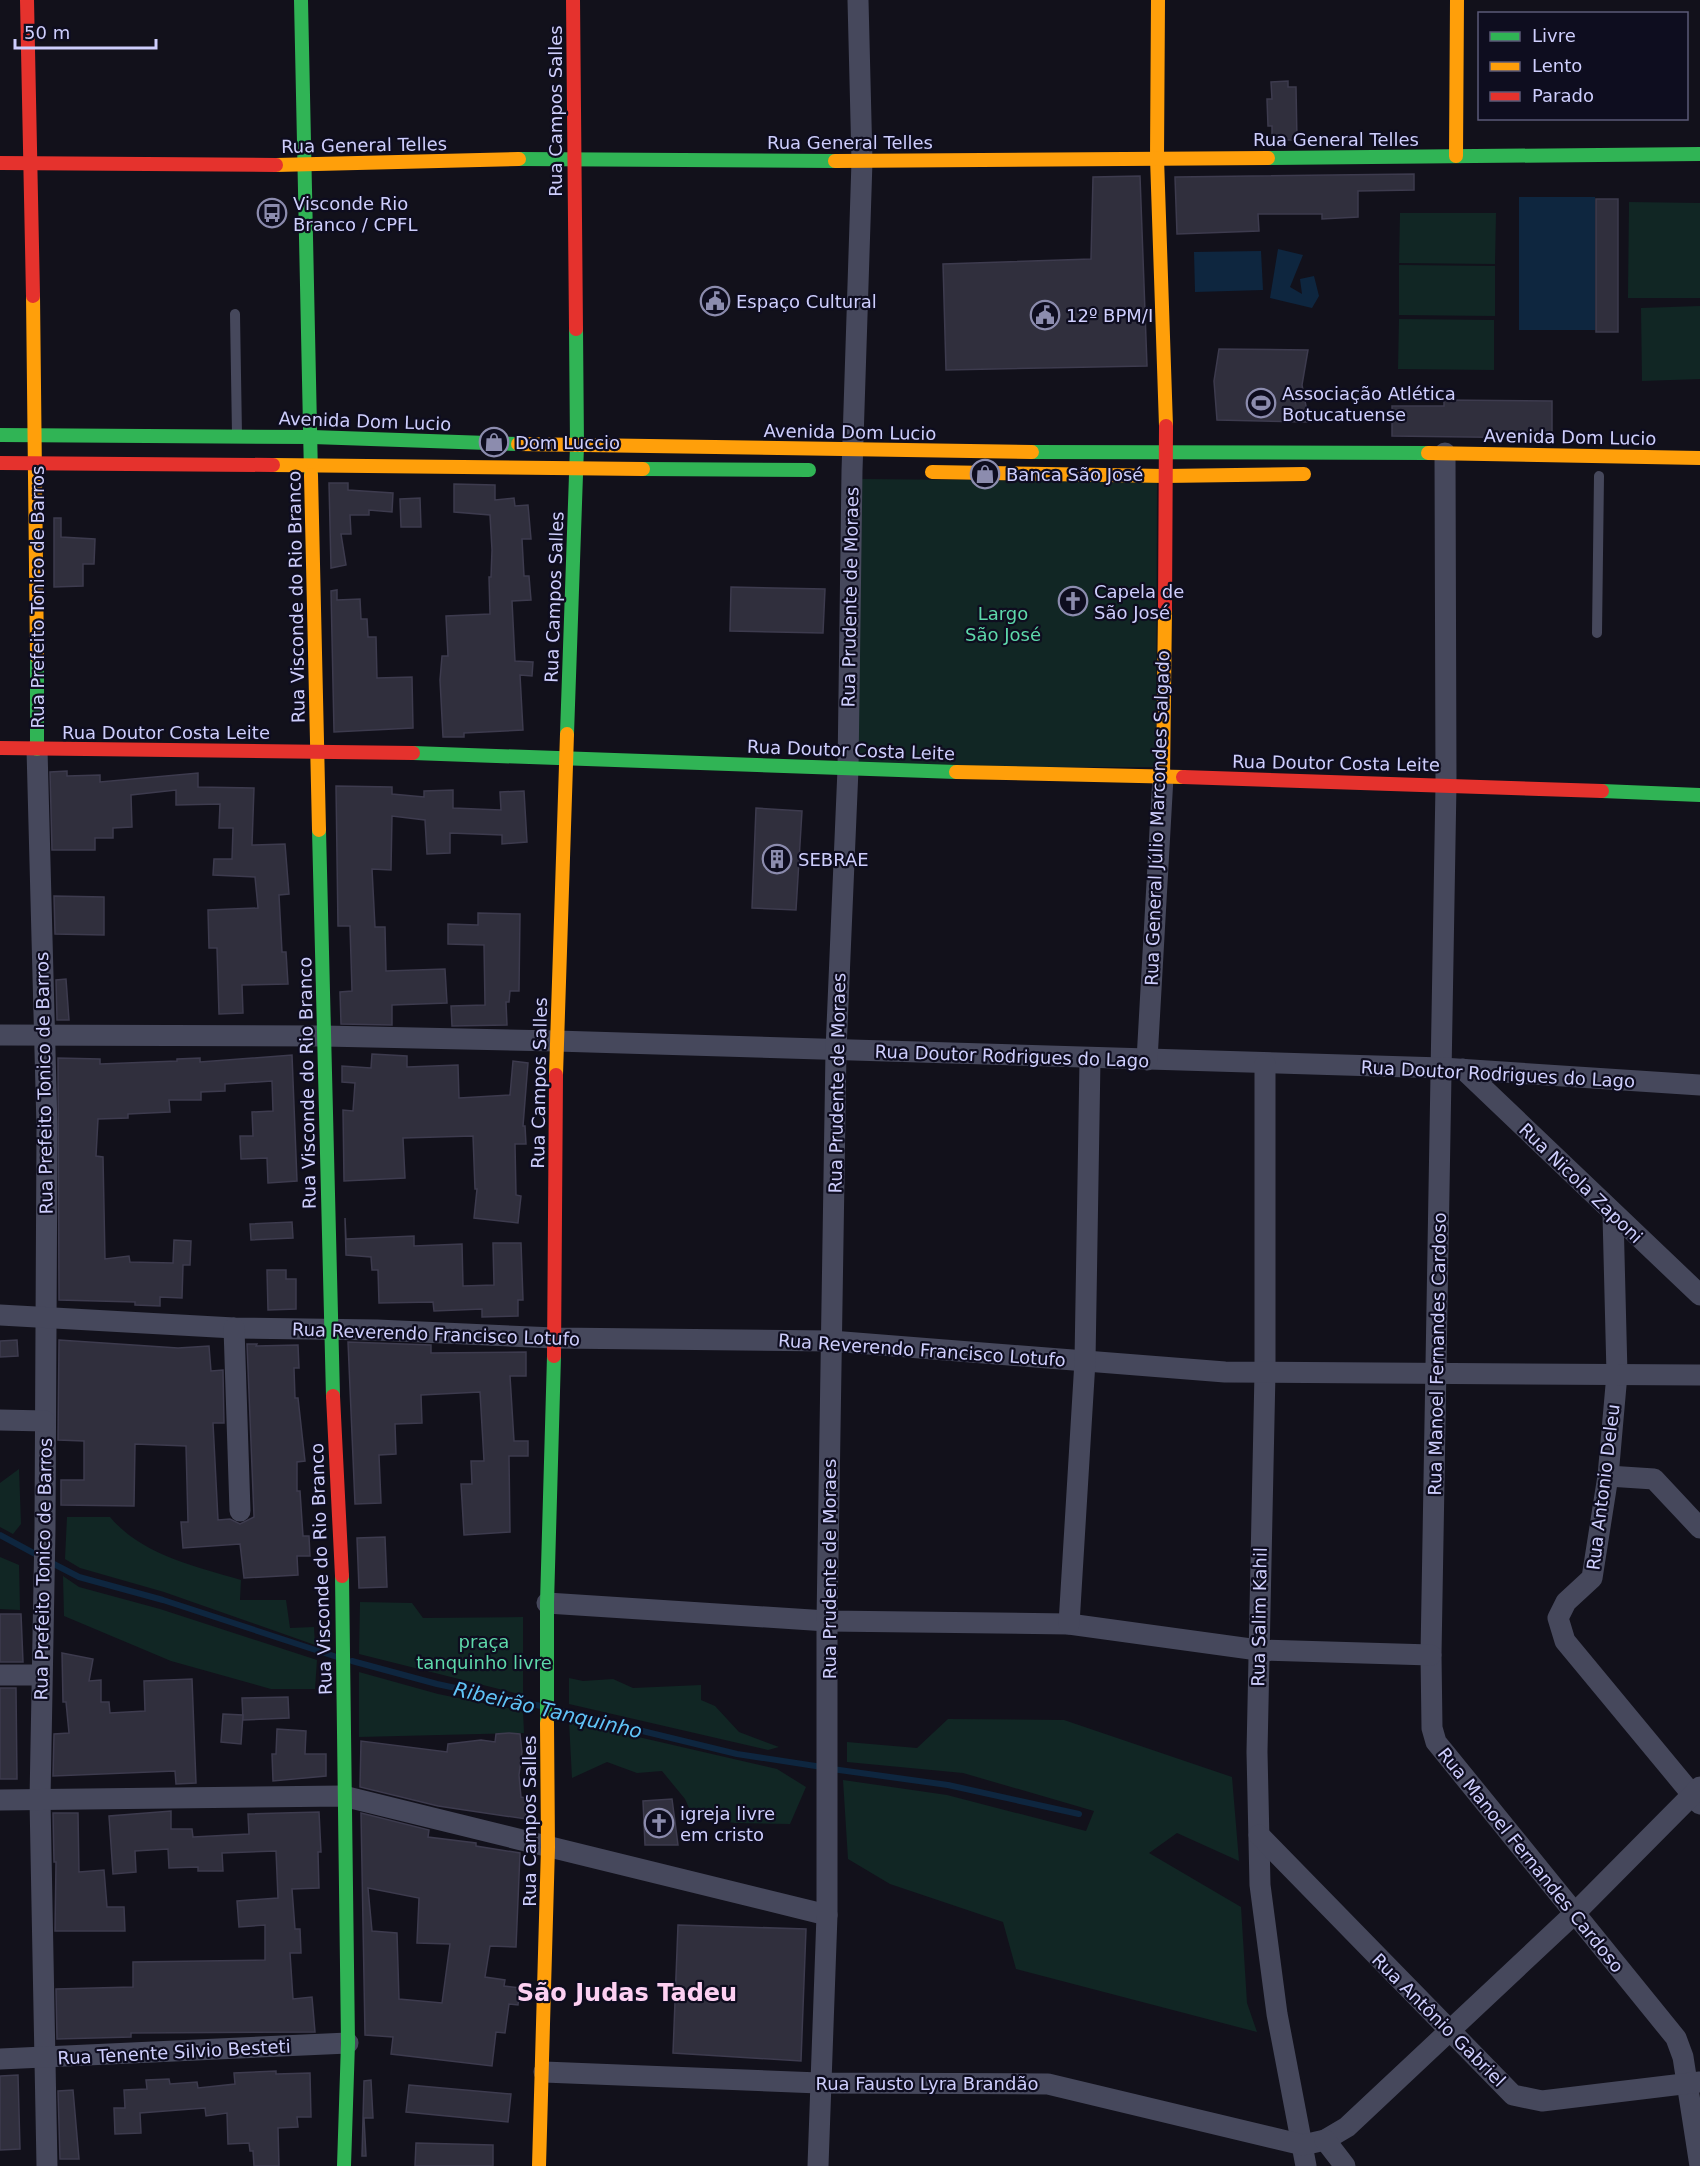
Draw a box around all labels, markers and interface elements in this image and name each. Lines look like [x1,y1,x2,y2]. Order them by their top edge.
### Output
scale bar [15,12,156,50]
legend [1478,12,1688,120]
text: 50 m [24,22,70,43]
street label: Rua Campos Salles [545,25,566,197]
text: Livre [1532,25,1576,46]
text: Lento [1532,55,1582,76]
text: Parado [1532,85,1594,106]
street label: Rua General Telles [1253,129,1419,150]
street label: Rua General Telles [767,132,933,153]
street label: Rua General Telles [281,133,447,157]
place label: Visconde Rio Branco / CPFL [293,193,417,235]
bus stop icon: Visconde Rio Branco / CPFL [256,197,288,229]
public building icon: Espaço Cultural [699,285,731,317]
place label: Espaço Cultural [736,291,877,312]
public building icon: 12º BPM/I [1029,299,1061,331]
place label: 12º BPM/I [1066,305,1153,326]
place label: Associação Atlética Botucatuense [1282,383,1456,425]
sports icon: Associação Atlética Botucatuense [1245,387,1277,419]
street label: Avenida Dom Lucio [278,407,452,435]
street label: Avenida Dom Lucio [763,420,937,444]
street label: Avenida Dom Lucio [1483,425,1657,449]
shop icon: Dom Luccio [478,426,510,458]
place label: Dom Luccio [515,432,620,453]
shop icon: Banca São José [969,458,1001,490]
place label: Banca São José [1006,464,1143,485]
street label: Rua Prefeito Tonico de Barros [27,466,48,728]
street label: Rua Visconde do Rio Branco [283,471,309,723]
street label: Rua Prudente de Moraes [838,487,862,707]
street label: Rua Campos Salles [541,511,567,683]
place label: Capela de São José [1094,581,1184,623]
church icon: Capela de São José [1057,585,1089,617]
park label: Largo São José [965,603,1041,645]
street label: Rua General Júlio Marcondes Salgado [1141,650,1173,986]
street label: Rua Doutor Costa Leite [62,722,270,743]
street label: Rua Doutor Costa Leite [747,736,955,764]
street label: Rua Doutor Costa Leite [1232,751,1440,775]
building icon: SEBRAE [761,843,793,875]
place label: SEBRAE [798,849,869,870]
street label: Rua Prefeito Tonico de Barros [31,951,57,1215]
street label: Rua Visconde do Rio Branco [294,957,320,1209]
street label: Rua Prudente de Moraes [825,973,849,1193]
street label: Rua Campos Salles [527,997,551,1169]
street label: Rua Doutor Rodrigues do Lago [874,1041,1150,1071]
street label: Rua Doutor Rodrigues do Lago [1360,1056,1636,1092]
street label: Rua Nicola Zaponi [1515,1119,1647,1247]
street label: Rua Manoel Fernandes Cardoso [1424,1212,1450,1496]
street label: Rua Reverendo Francisco Lotufo [292,1318,580,1350]
street label: Rua Reverendo Francisco Lotufo [777,1329,1067,1371]
street label: Rua Antonio Deleu [1582,1403,1624,1571]
street label: Rua Prefeito Tonico de Barros [30,1437,56,1701]
street label: Rua Visconde do Rio Branco [306,1443,336,1695]
street label: Rua Prudente de Moraes [819,1459,840,1679]
street label: Rua Salim Kahil [1247,1547,1271,1687]
park label: praça tanquinho livre [416,1631,552,1673]
water label: Ribeirão Tanquinho [451,1677,645,1743]
street label: Rua Campos Salles [519,1735,540,1907]
street label: Rua Manoel Fernandes Cardoso [1434,1743,1628,1977]
place label: igreja livre em cristo [680,1803,775,1845]
church icon: igreja livre em cristo [643,1807,675,1839]
street label: Rua Antônio Gabriel [1368,1949,1510,2091]
district label: São Judas Tadeu [517,1979,737,2007]
street label: Rua Tenente Silvio Besteti [57,2035,291,2069]
street label: Rua Fausto Lyra Brandão [815,2073,1039,2094]

